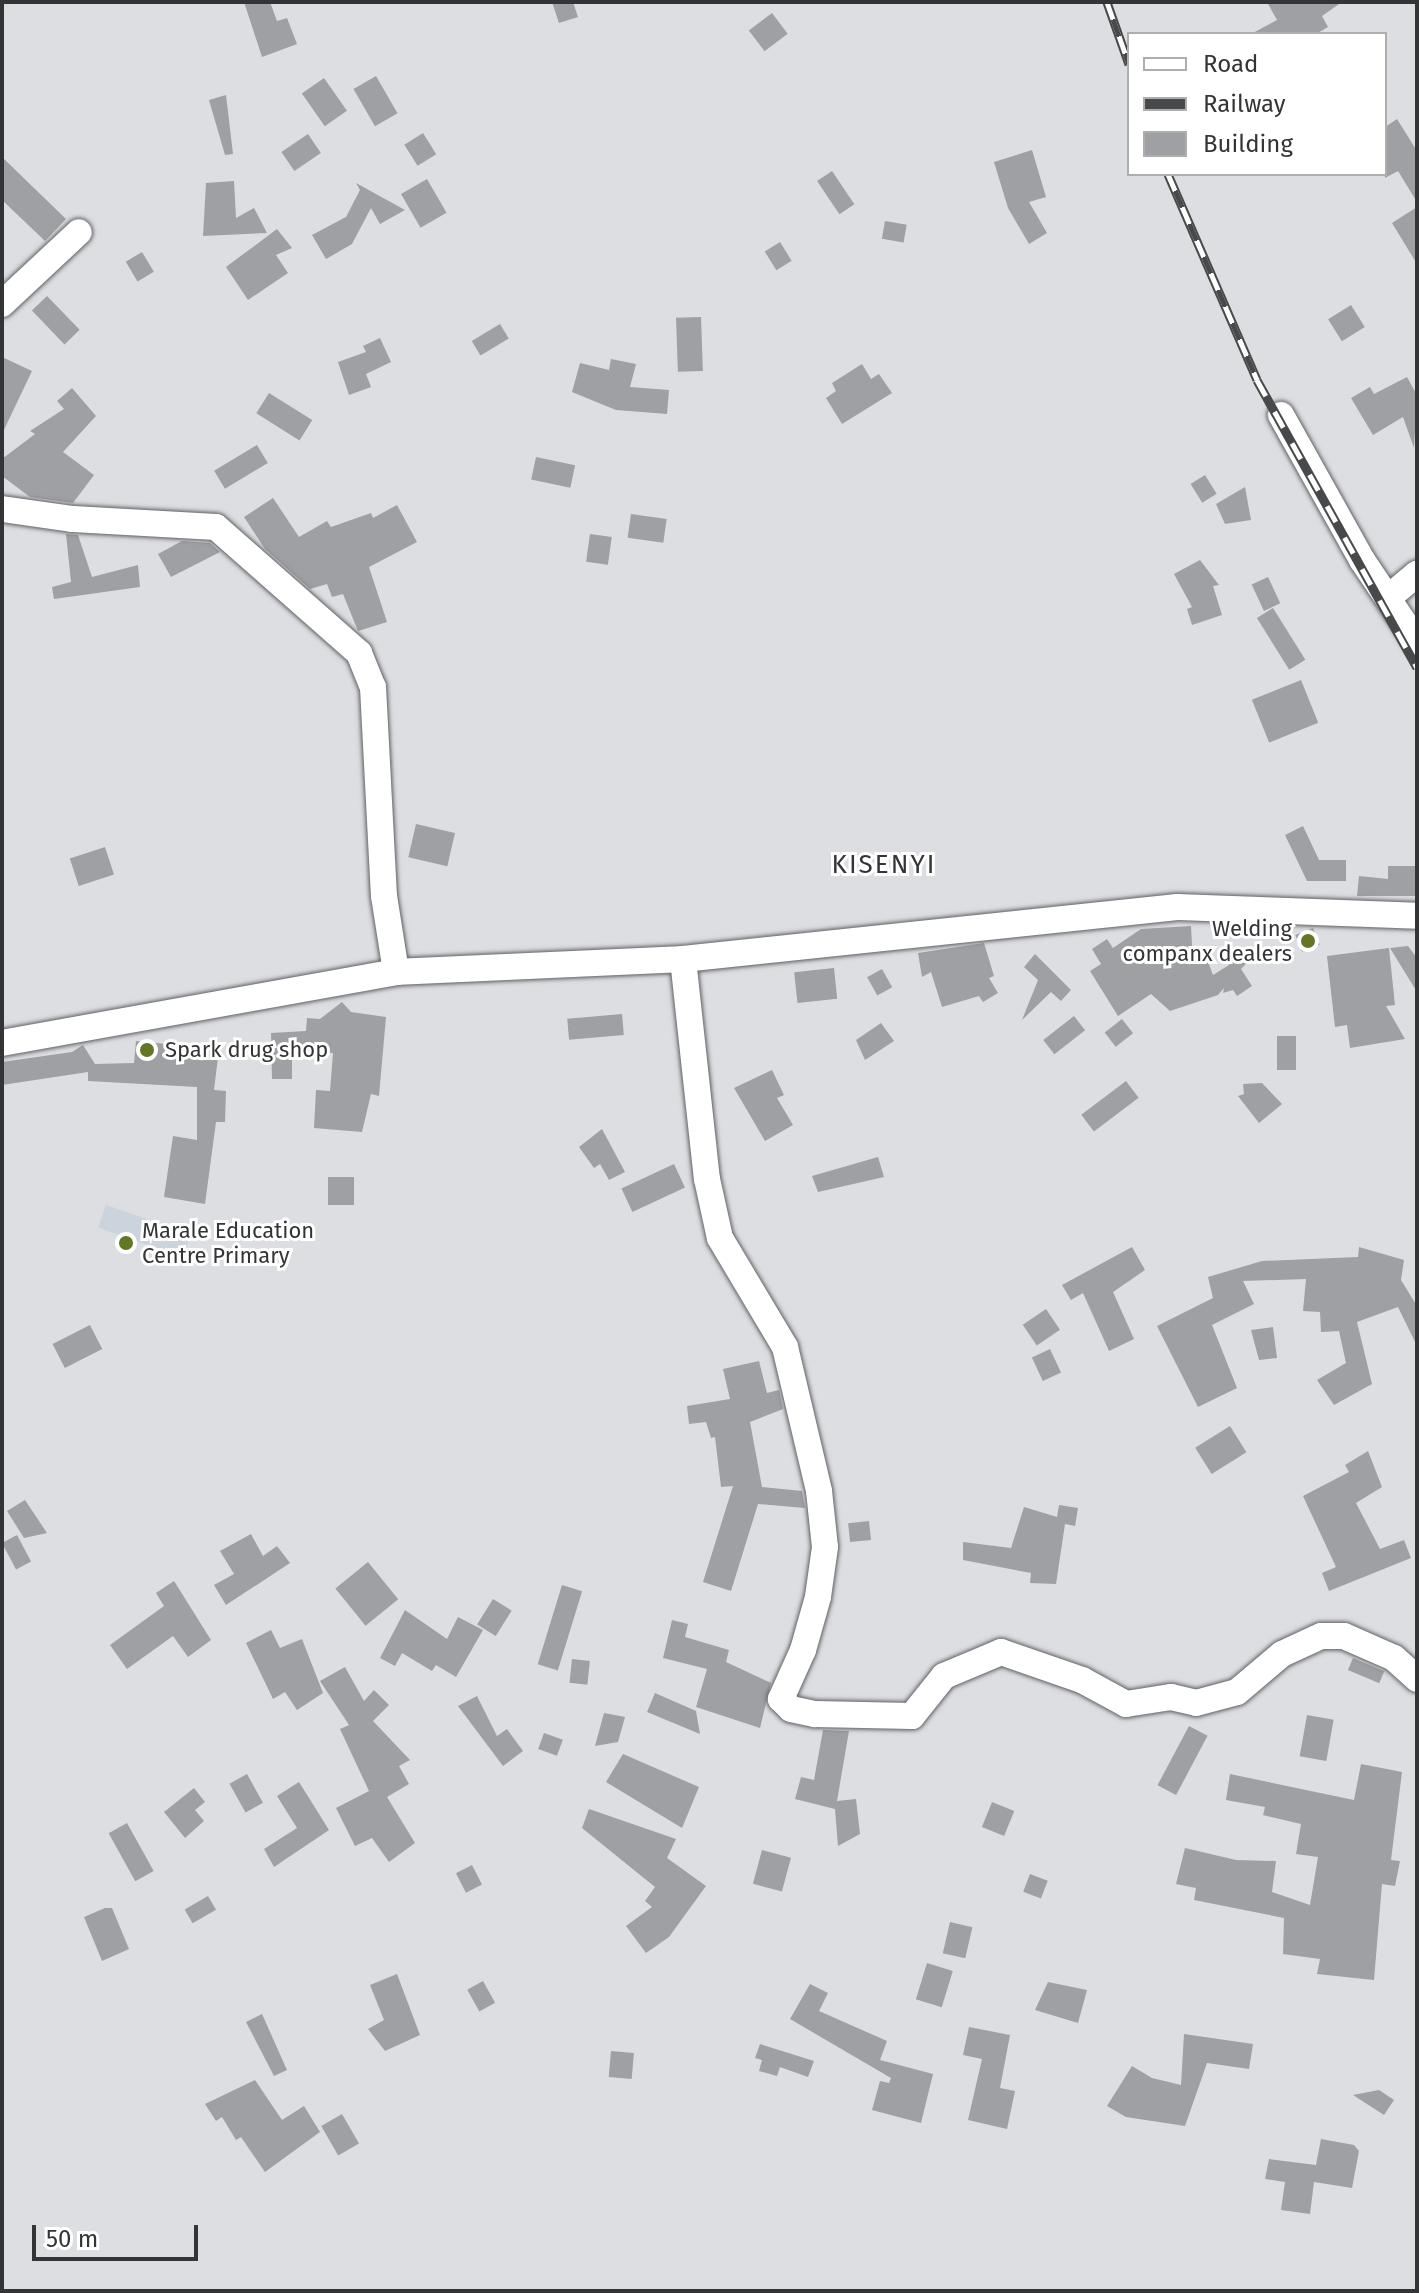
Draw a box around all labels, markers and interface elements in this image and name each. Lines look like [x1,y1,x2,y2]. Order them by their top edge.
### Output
legend [1127,32,1387,176]
text: Road [1203,50,1258,78]
text: Railway [1203,90,1286,118]
text: Building [1203,130,1293,158]
district label: KISENYI [832,849,936,881]
place label: Welding companx dealers [1123,915,1292,966]
marker: Welding companx dealers [1299,932,1317,950]
place label: Spark drug shop [165,1037,328,1063]
marker: Spark drug shop [136,1039,158,1061]
place label: Marale Education Centre Primary [142,1217,314,1268]
marker: Marale Education Centre Primary [117,1234,135,1252]
scale bar [36,2209,202,2259]
text: 50 m [46,2225,98,2253]

